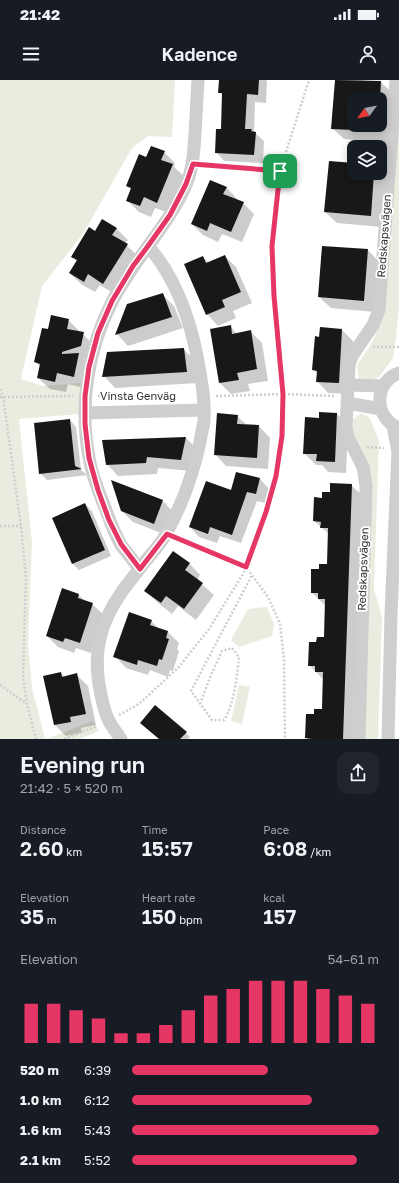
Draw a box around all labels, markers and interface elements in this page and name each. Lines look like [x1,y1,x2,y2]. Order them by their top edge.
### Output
text: 21:42 [20,5,60,23]
icon: menu [20,43,42,65]
text: Kadence [162,43,237,65]
icon: person [357,43,379,65]
north arrow [347,92,387,132]
map controls [347,92,387,180]
button: layers [347,140,387,180]
pin [263,154,297,188]
icon: arrive [269,160,291,182]
street label: Redskapsvägen [374,194,393,278]
street label: Vinsta Genväg [100,389,176,402]
street label: Redskapsvägen [355,527,370,611]
text: Evening run [20,751,145,778]
button: share [337,752,379,794]
text: 21:42 · 5 × 520 m [20,780,123,796]
text: Distance [20,823,66,836]
text: Time [142,823,168,836]
text: Pace [263,823,289,836]
text: 2.60 [20,836,63,860]
text: 15:57 [142,836,193,860]
text: 6:08 [263,836,307,860]
text: km [63,845,82,858]
text: /km [307,845,331,858]
text: Elevation [20,891,69,904]
text: Heart rate [142,891,195,904]
text: kcal [263,891,285,904]
text: 35 [20,904,44,928]
text: 150 [142,904,177,928]
text: 157 [263,904,296,928]
text: m [44,913,57,926]
text: bpm [177,913,203,926]
text: Elevation [20,951,78,967]
text: 54–61 m [328,951,379,967]
text: 520 m [20,1062,59,1078]
text: 6:39 [84,1062,111,1078]
text: 1.0 km [20,1092,61,1108]
text: 6:12 [84,1092,110,1108]
text: 1.6 km [20,1122,61,1138]
text: 5:43 [84,1122,111,1138]
text: 2.1 km [20,1152,61,1168]
text: 5:52 [84,1152,111,1168]

